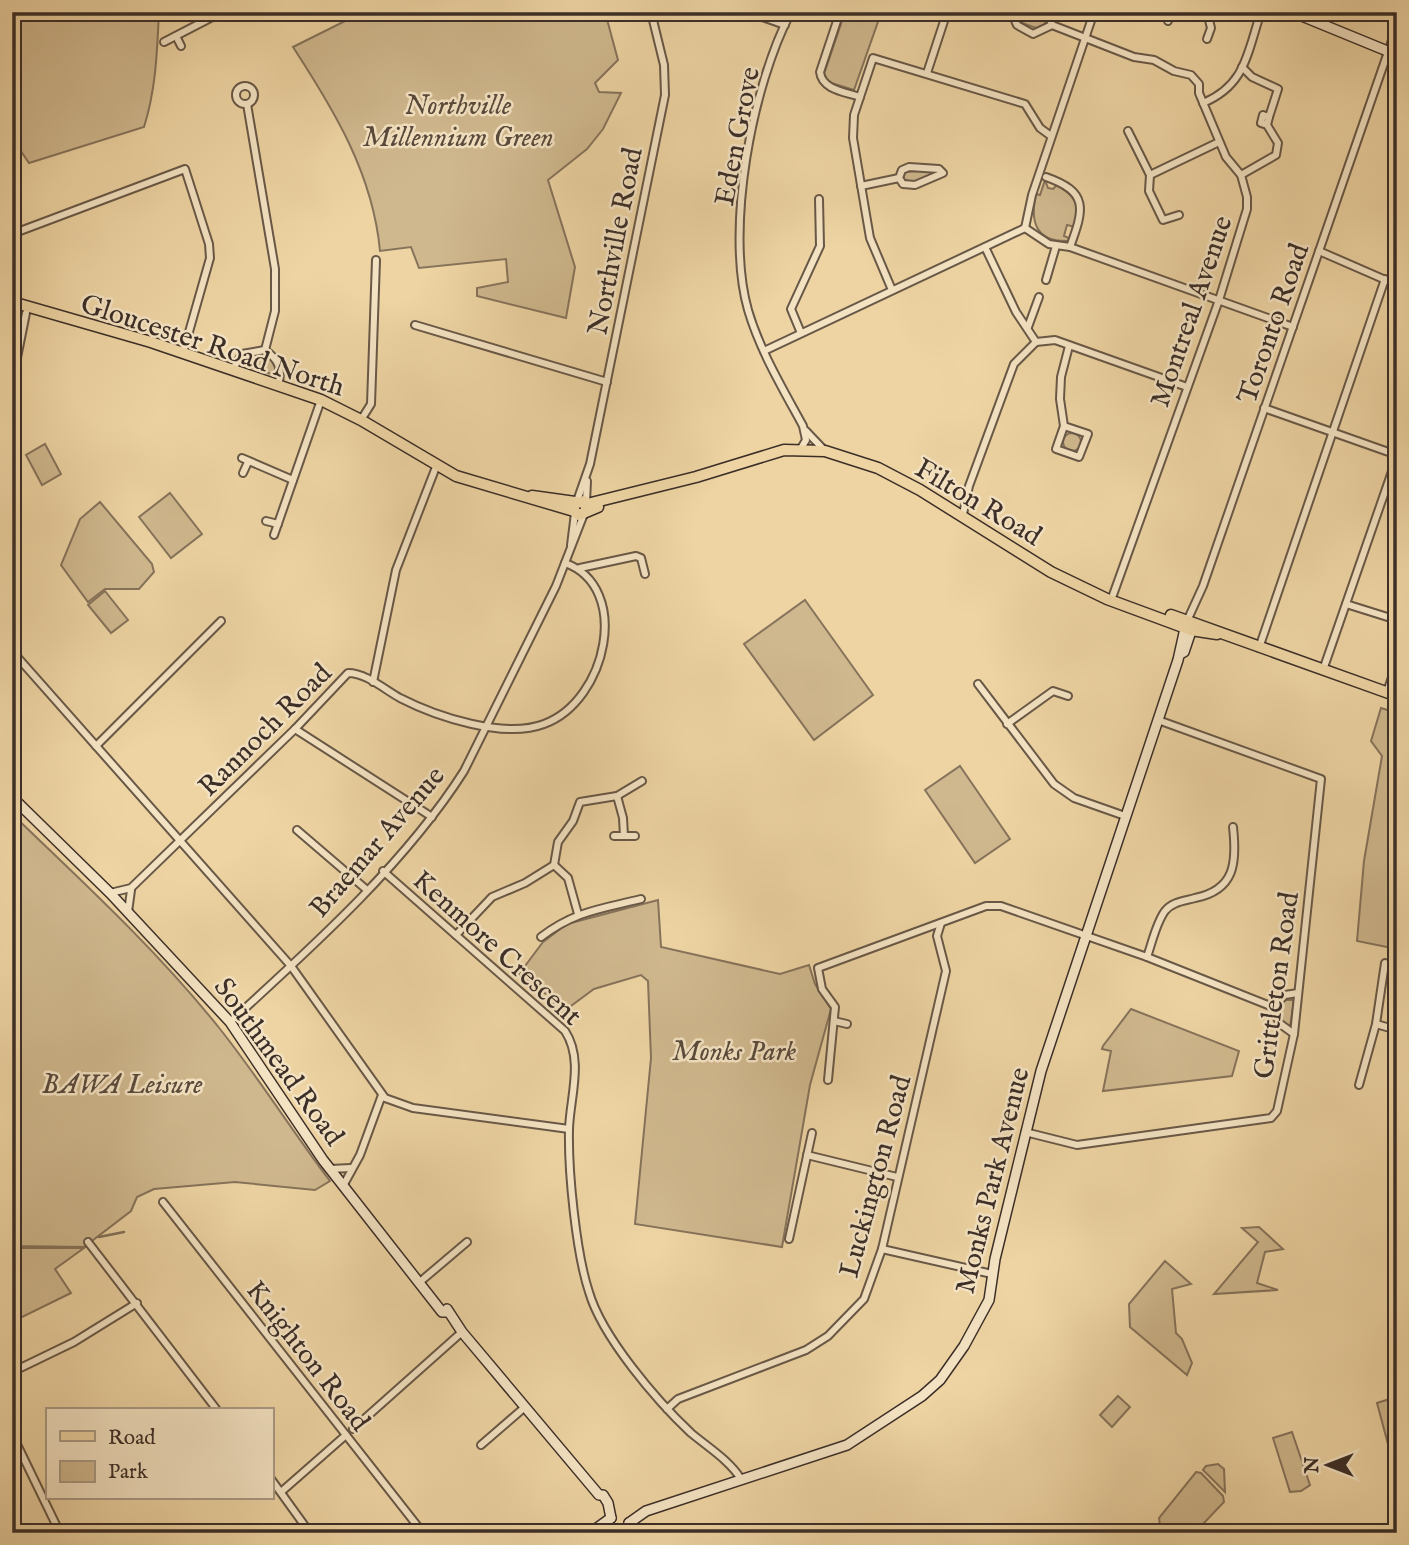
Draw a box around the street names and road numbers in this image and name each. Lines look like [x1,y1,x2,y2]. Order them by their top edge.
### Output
street label: Eden Grove [708,64,769,209]
street label: Northville Road [581,145,652,338]
street label: Montreal Avenue [1143,211,1242,412]
street label: Toronto Road [1231,239,1318,408]
street label: Gloucester Road North [76,287,349,406]
street label: Filton Road [908,452,1048,555]
street label: Rannoch Road [192,657,340,805]
street label: Braemar Avenue [303,760,453,926]
street label: Kenmore Crescent [404,864,589,1034]
street label: Grittleton Road [1247,890,1308,1081]
street label: Southmead Road [205,972,351,1153]
street label: Monks Park Avenue [948,1064,1038,1297]
street label: Luckington Road [833,1072,920,1282]
street label: Knighton Road [237,1274,377,1439]

